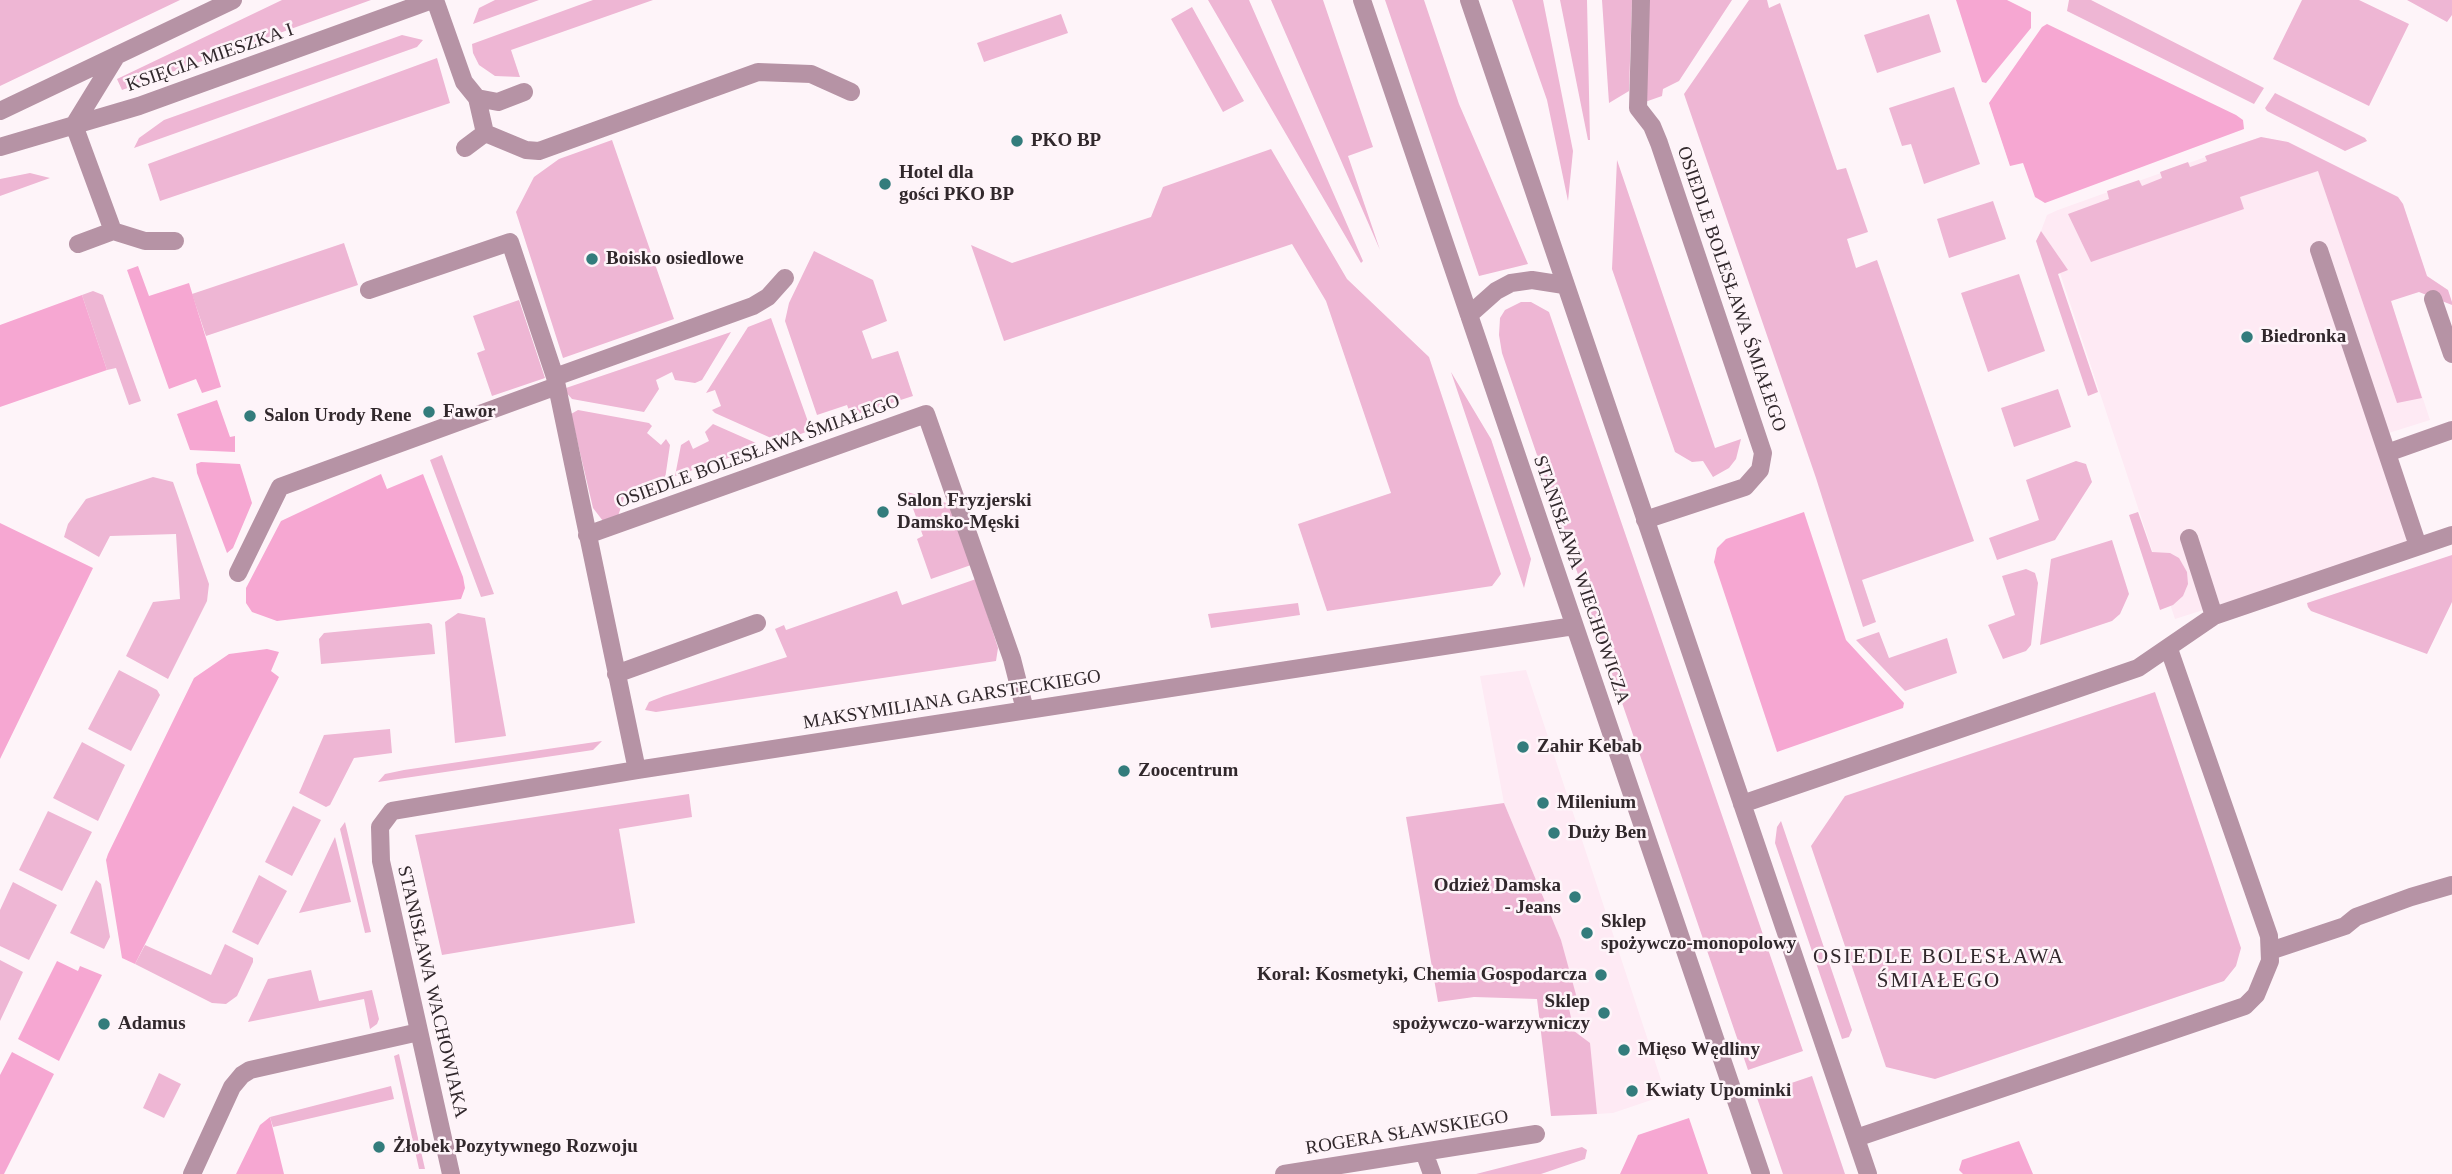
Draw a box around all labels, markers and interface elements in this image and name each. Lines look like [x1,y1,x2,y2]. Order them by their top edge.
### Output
street label: KSIĘCIA MIESZKA I [123,19,297,97]
place label: PKO BP [1031,130,1101,152]
marker: PKO BP [1009,133,1025,149]
street label: OSIEDLE BOLESŁAWA ŚMIAŁEGO [1671,143,1791,435]
place label: Hotel dla gości PKO BP [899,162,1014,206]
marker: Hotel dla gości PKO BP [877,176,893,192]
place label: Boisko osiedlowe [606,248,744,270]
marker: Boisko osiedlowe [584,251,600,267]
place label: Biedronka [2261,326,2346,348]
marker: Biedronka [2239,329,2255,345]
street label: OSIEDLE BOLESŁAWA ŚMIAŁEGO [613,390,903,514]
place label: Fawor [443,401,496,423]
marker: Fawor [421,404,437,420]
place label: Salon Urody Rene [264,405,411,427]
marker: Salon Urody Rene [242,408,258,424]
street label: STANISŁAWA WIECHOWICZA [1528,453,1634,707]
place label: Salon Fryzjerski Damsko-Męski [897,490,1032,534]
marker: Salon Fryzjerski Damsko-Męski [875,504,891,520]
street label: MAKSYMILIANA GARSTECKIEGO [801,665,1103,735]
place label: Zahir Kebab [1537,736,1642,758]
marker: Zahir Kebab [1515,739,1531,755]
place label: Zoocentrum [1138,760,1238,782]
marker: Zoocentrum [1116,763,1132,779]
place label: Milenium [1557,792,1636,814]
marker: Milenium [1535,795,1551,811]
place label: Duży Ben [1568,822,1647,844]
marker: Duży Ben [1546,825,1562,841]
street label: STANISŁAWA WACHOWIAKA [392,864,472,1120]
place label: Odzież Damska - Jeans [1434,875,1561,919]
marker: Odzież Damska - Jeans [1567,889,1583,905]
place label: Sklep spożywczo-monopolowy [1601,911,1796,955]
marker: Sklep spożywczo-monopolowy [1579,925,1595,941]
district label: OSIEDLE BOLESŁAWA ŚMIAŁEGO [1815,944,2063,994]
place label: Koral: Kosmetyki, Chemia Gospodarcza [1257,964,1587,986]
marker: Koral: Kosmetyki, Chemia Gospodarcza [1593,967,1609,983]
place label: Sklep spożywczo-warzywniczy [1393,991,1590,1035]
marker: Sklep spożywczo-warzywniczy [1596,1005,1612,1021]
place label: Adamus [118,1013,186,1035]
marker: Adamus [96,1016,112,1032]
place label: Mięso Wędliny [1638,1039,1760,1061]
marker: Mięso Wędliny [1616,1042,1632,1058]
place label: Kwiaty Upominki [1646,1080,1791,1102]
marker: Kwiaty Upominki [1624,1083,1640,1099]
street label: ROGERA SŁAWSKIEGO [1304,1106,1510,1160]
place label: Żłobek Pozytywnego Rozwoju [393,1136,638,1158]
marker: Żłobek Pozytywnego Rozwoju [371,1139,387,1155]

